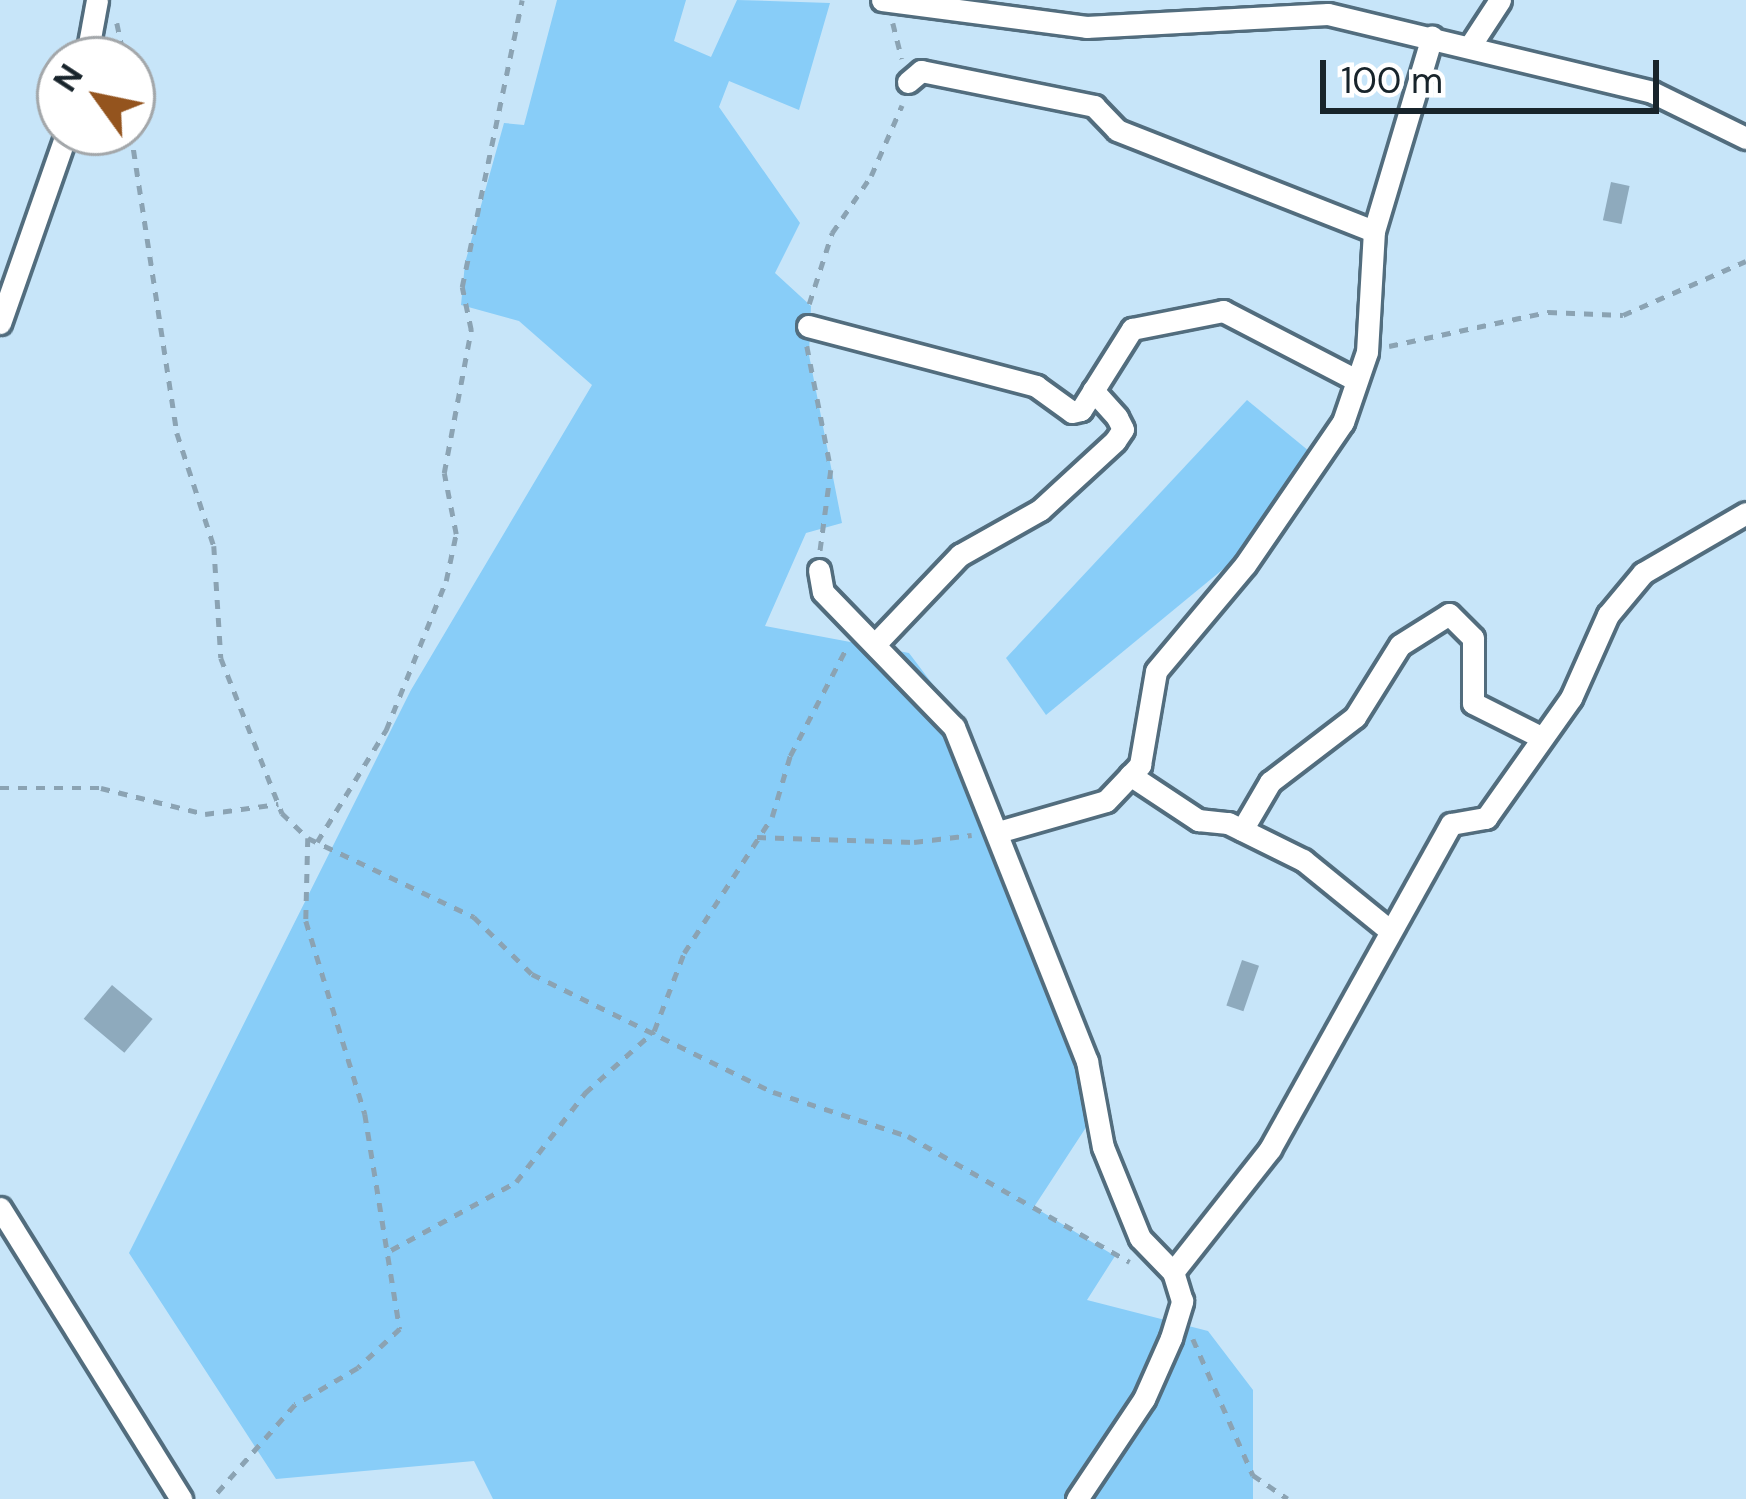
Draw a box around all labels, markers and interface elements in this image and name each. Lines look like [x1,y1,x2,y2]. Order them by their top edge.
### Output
north arrow [36,36,156,156]
scale bar [1326,36,1665,110]
text: N [43,56,92,100]
text: 100 m [1341,57,1443,104]

